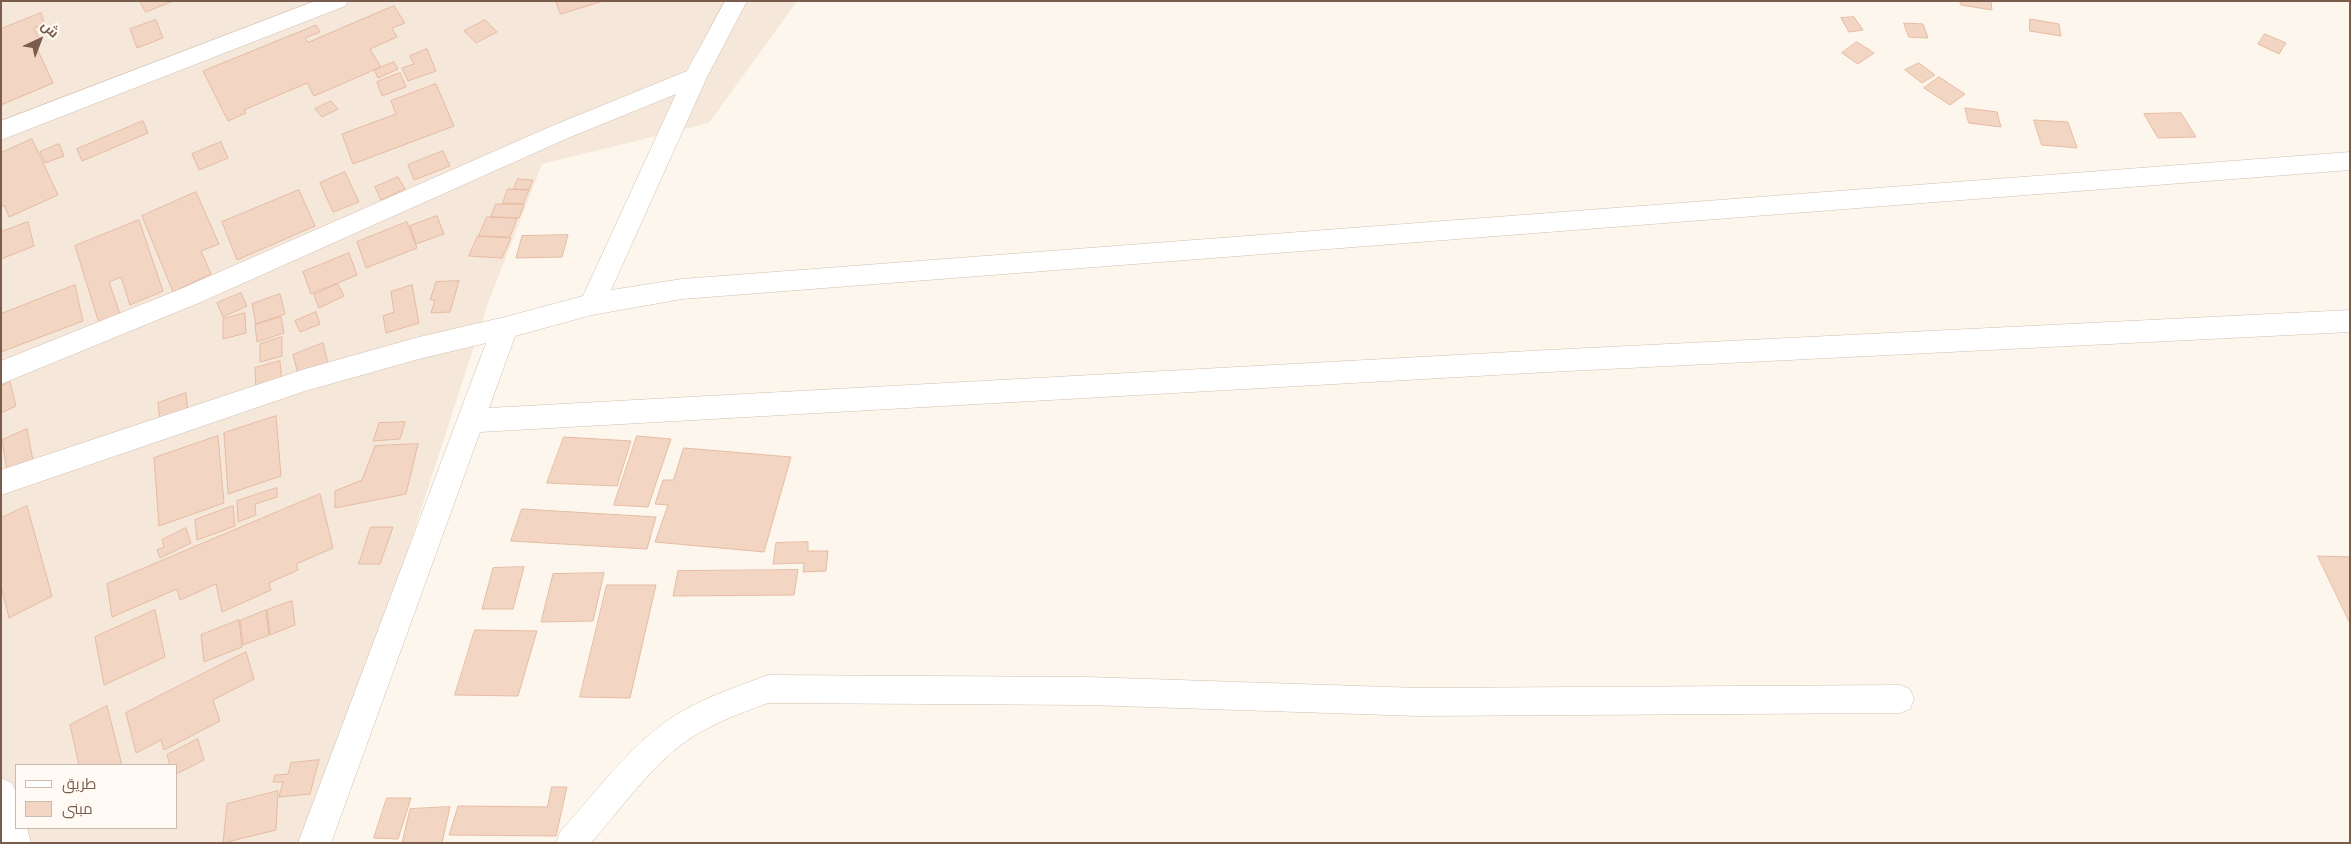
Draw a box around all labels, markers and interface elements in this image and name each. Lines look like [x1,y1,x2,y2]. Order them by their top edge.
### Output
north arrow [15,15,65,65]
text: ش [38,17,62,41]
legend [15,764,178,829]
text: طريق [62,775,96,792]
text: مبنى [62,800,93,817]

